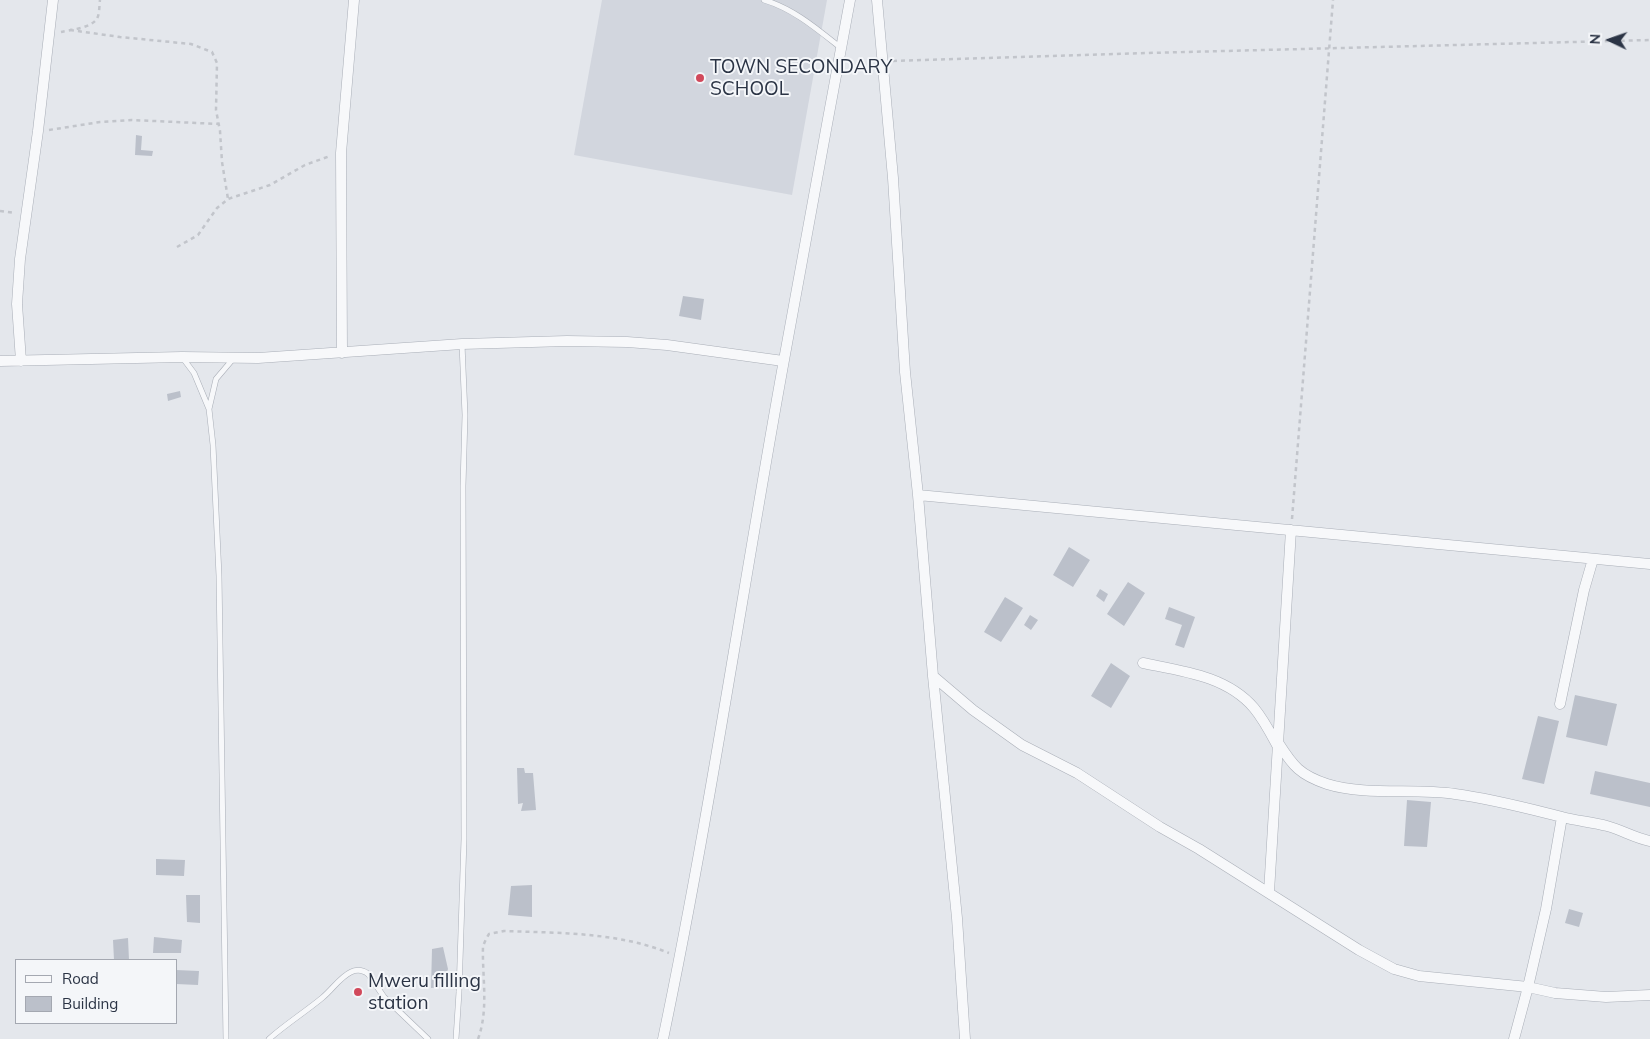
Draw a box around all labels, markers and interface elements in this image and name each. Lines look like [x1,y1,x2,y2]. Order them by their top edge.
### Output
north arrow [1585,15,1635,65]
text: N [1586,33,1604,45]
place label: TOWN SECONDARY SCHOOL [710,56,892,100]
marker: TOWN SECONDARY SCHOOL [694,72,706,84]
legend [15,959,178,1024]
text: Road [62,969,99,988]
place label: Mweru filling station [368,970,481,1014]
marker: Mweru filling station [352,986,364,998]
text: Building [62,994,118,1013]

